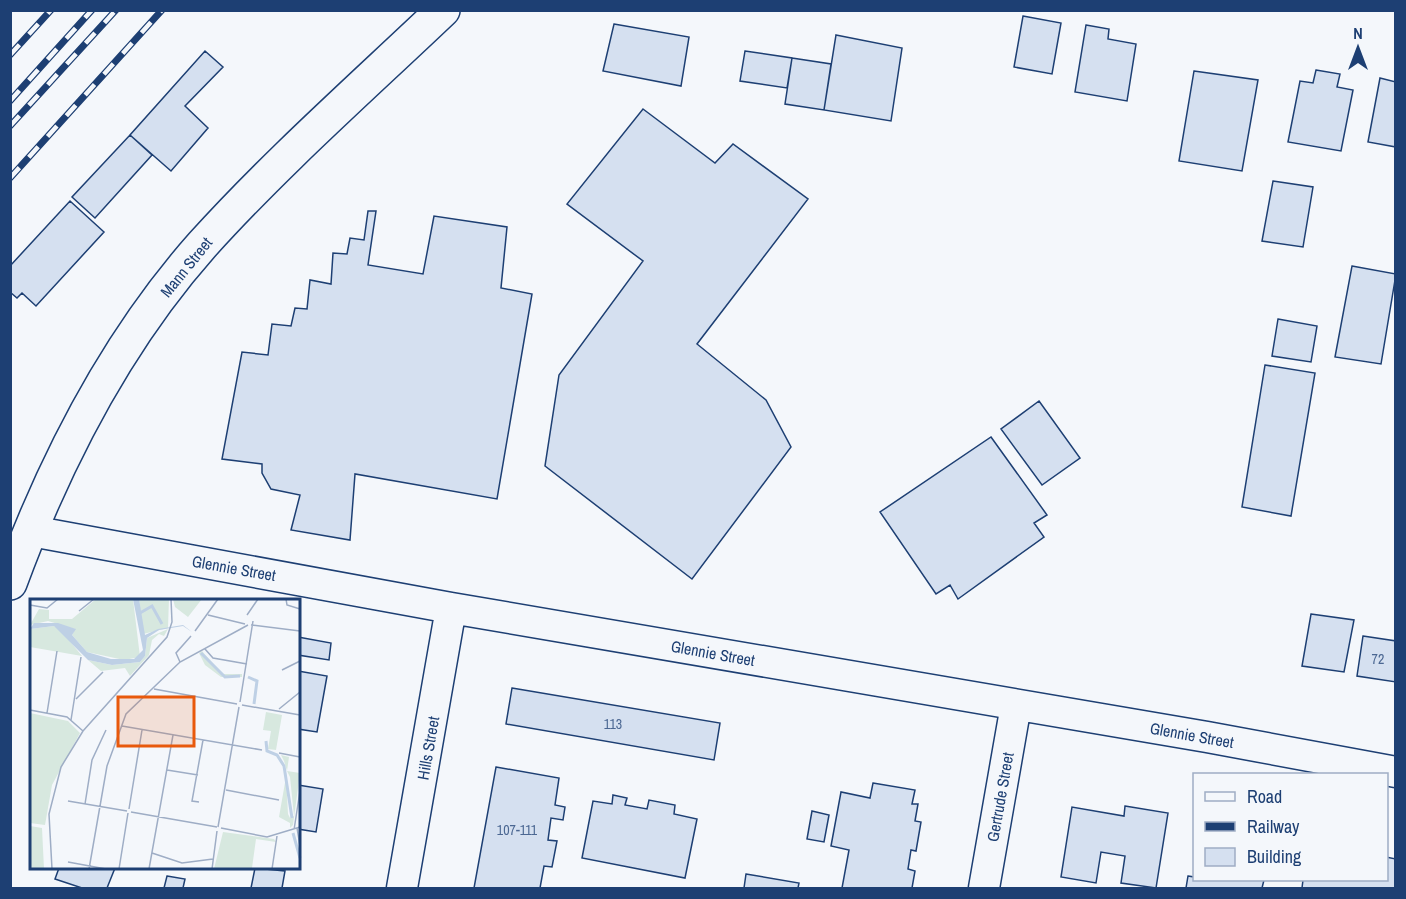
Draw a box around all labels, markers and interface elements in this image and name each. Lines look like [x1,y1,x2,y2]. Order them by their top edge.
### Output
north arrow [1328,18,1388,78]
text: N [1353,22,1363,44]
street label: Mann Street [155,232,217,302]
street label: Glennie Street [190,550,278,586]
inset map [30,599,300,869]
street label: Glennie Street [669,635,757,671]
house number: 72 [1372,650,1384,668]
street label: Hills Street [412,714,444,782]
house number: 113 [604,715,622,733]
street label: Glennie Street [1148,717,1236,753]
street label: Gertrude Street [981,750,1019,843]
legend [1193,773,1388,881]
text: Road [1247,784,1282,809]
text: Railway [1247,814,1300,839]
house number: 107-111 [497,821,538,839]
text: Building [1247,844,1302,869]

